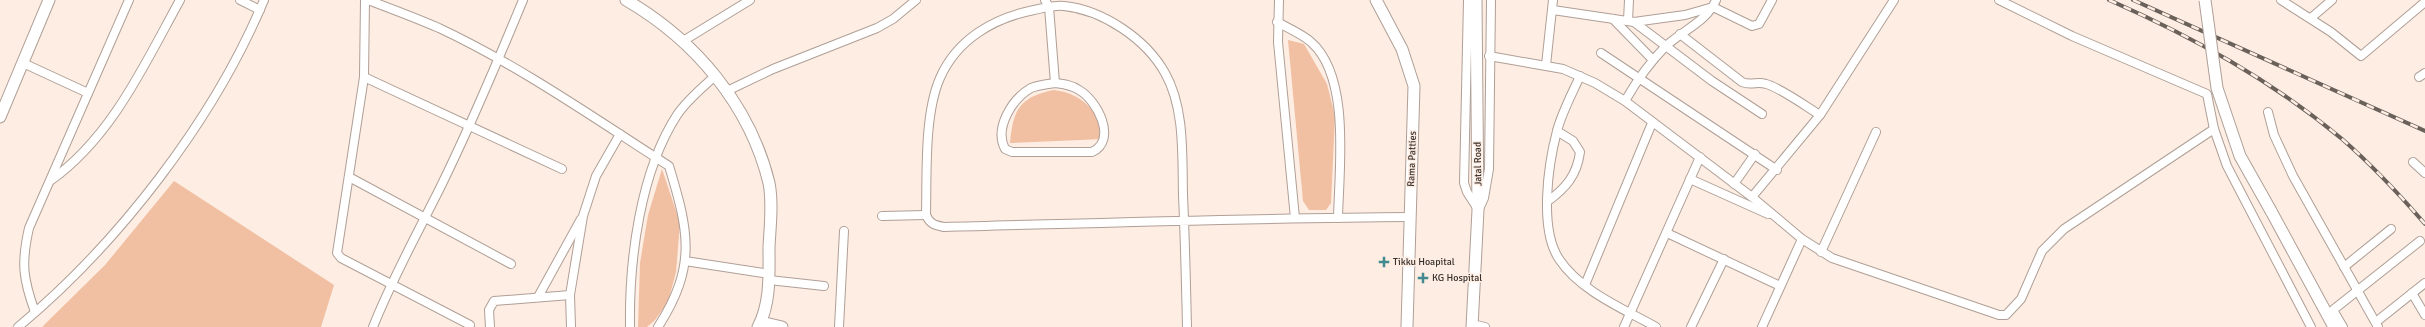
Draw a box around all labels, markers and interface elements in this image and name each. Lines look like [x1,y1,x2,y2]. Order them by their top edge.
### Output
street label: Rama Patties [1405,130,1419,187]
street label: Jatal Road [1472,142,1484,186]
marker: Tikku Hoapital [1378,256,1390,268]
place label: Tikku Hoapital [1393,256,1455,268]
marker: KG Hospital [1417,272,1429,284]
place label: KG Hospital [1432,272,1482,284]

